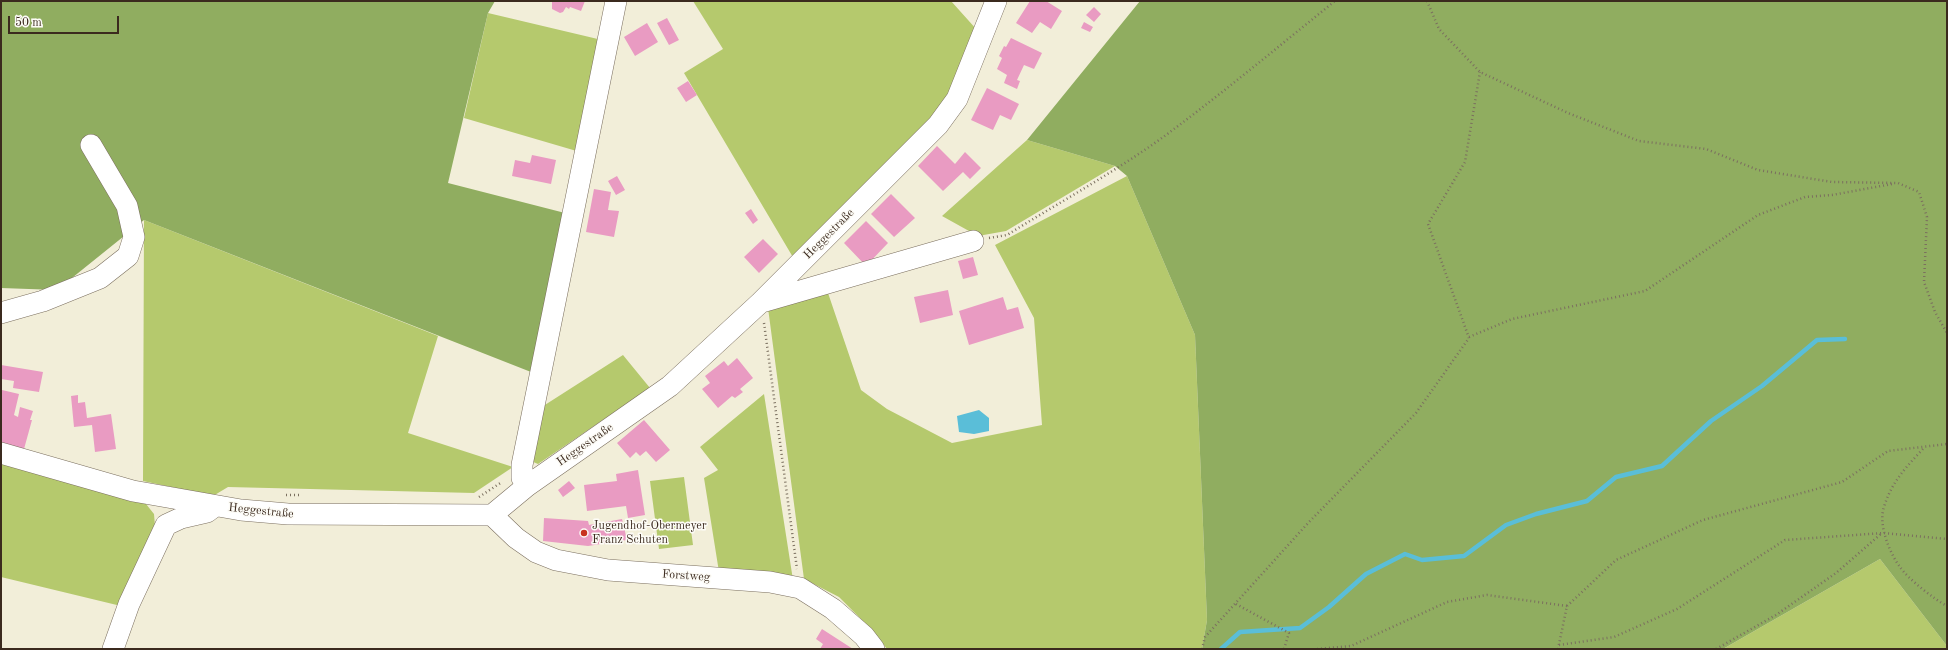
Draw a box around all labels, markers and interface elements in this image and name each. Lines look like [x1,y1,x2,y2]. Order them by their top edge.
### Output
scale bar [10,8,121,34]
text: 50 m [15,17,42,29]
street label: Heggestraße [801,206,857,262]
street label: Heggestraße [554,420,616,470]
street label: Heggestraße [228,500,294,522]
place label: Jugendhof-Obermeyer Franz Schuten [592,519,707,547]
marker: Jugendhof-Obermeyer Franz Schuten [579,528,589,538]
street label: Forstweg [661,567,711,585]

